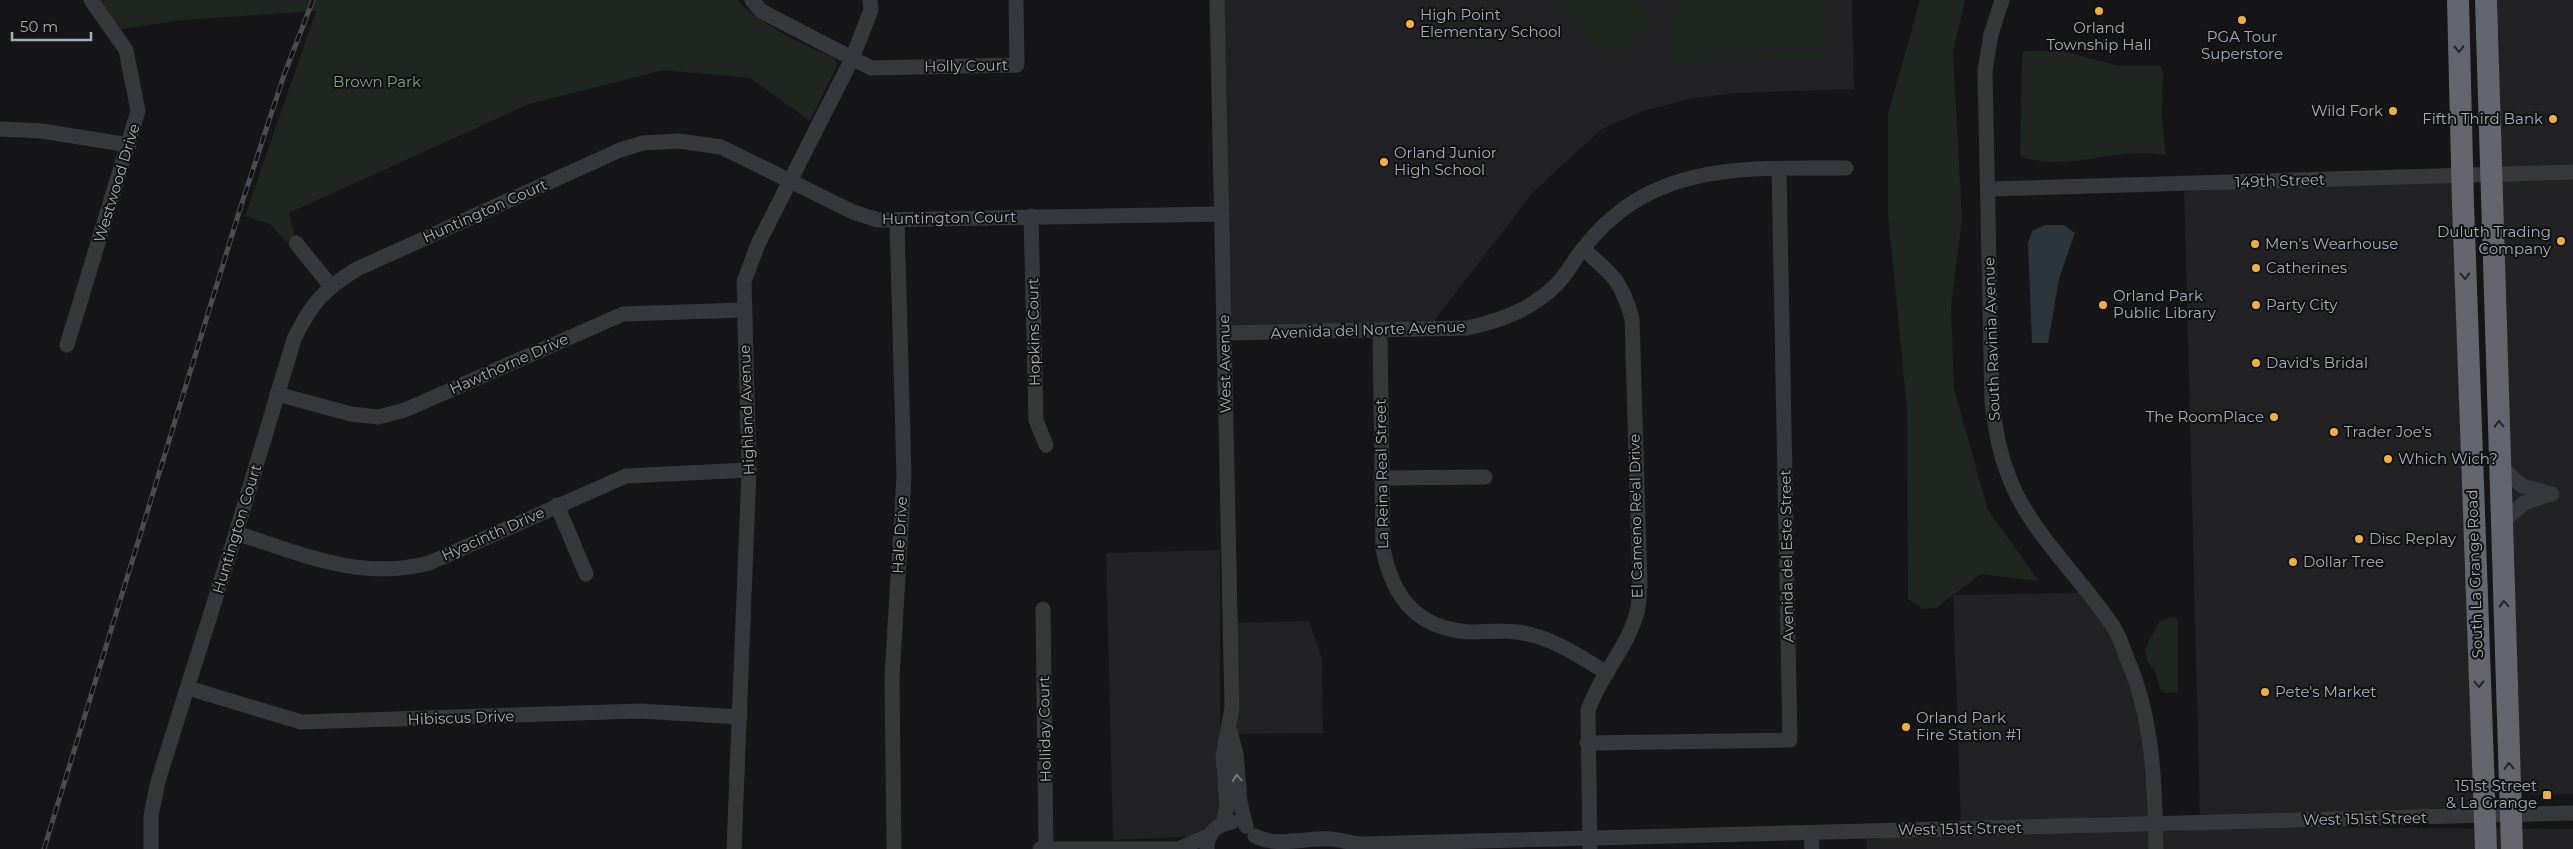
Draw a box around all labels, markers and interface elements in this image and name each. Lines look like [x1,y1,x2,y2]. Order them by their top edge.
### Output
place label: High Point Elementary School [1420,5,1561,41]
marker: Orland Township Hall [2093,5,2105,17]
scale bar [12,10,91,42]
marker: PGA Tour Superstore [2236,14,2248,26]
text: 50 m [20,17,58,36]
marker: High Point Elementary School [1404,18,1416,30]
place label: Orland Township Hall [2046,18,2152,54]
place label: PGA Tour Superstore [2201,27,2283,63]
one-way arrow [2454,45,2465,53]
street label: Holly Court [924,55,1008,76]
park label: Brown Park [333,72,421,91]
place label: Wild Fork [2311,101,2383,120]
marker: Wild Fork [2387,105,2399,117]
place label: Fifth Third Bank [2422,109,2543,128]
marker: Fifth Third Bank [2547,113,2559,125]
street label: Westwood Drive [89,121,144,245]
place label: Orland Junior High School [1394,143,1497,179]
marker: Orland Junior High School [1378,156,1390,168]
street label: 149th Street [2235,169,2325,192]
street label: Huntington Court [420,175,550,247]
street label: Huntington Court [882,207,1016,228]
place label: Duluth Trading Company [2437,222,2552,258]
place label: Men's Wearhouse [2265,234,2398,253]
marker: Duluth Trading Company [2555,235,2567,247]
marker: Men's Wearhouse [2249,238,2261,250]
street label: South Ravinia Avenue [1979,257,2004,421]
place label: Catherines [2266,258,2347,277]
marker: Catherines [2250,262,2262,274]
one-way arrow [2460,272,2471,280]
street label: Hopkins Court [1023,278,1044,386]
place label: Orland Park Public Library [2113,286,2217,322]
place label: Party City [2266,295,2338,314]
marker: Orland Park Public Library [2097,299,2109,311]
marker: Party City [2250,299,2262,311]
street label: West Avenue [1214,314,1235,414]
street label: Avenida del Norte Avenue [1270,317,1466,342]
street label: Hawthorne Drive [446,329,571,398]
street label: Highland Avenue [735,345,758,476]
place label: David's Bridal [2266,353,2368,372]
marker: David's Bridal [2250,357,2262,369]
street label: La Reina Real Street [1371,399,1392,549]
place label: The RoomPlace [2146,407,2264,426]
marker: The RoomPlace [2268,411,2280,423]
one-way arrow [2493,420,2504,428]
place label: Trader Joe's [2344,422,2432,441]
marker: Trader Joe's [2328,426,2340,438]
street label: El Cameno Re'al Drive [1625,434,1646,598]
place label: Which Wich? [2398,449,2498,468]
marker: Which Wich? [2382,453,2394,465]
street label: Huntington Court [208,462,265,596]
street label: Avenida del Este Street [1775,469,1798,643]
street label: South La Grange Road [2462,489,2487,659]
street label: Hale Drive [888,496,911,574]
street label: Hyacinth Drive [438,502,547,565]
place label: Disc Replay [2369,529,2457,548]
marker: Disc Replay [2353,533,2365,545]
place label: Dollar Tree [2303,552,2384,571]
marker: Dollar Tree [2287,556,2299,568]
one-way arrow [2499,600,2510,608]
street label: Holliday Court [1034,676,1055,782]
one-way arrow [2474,681,2485,689]
place label: Pete's Market [2275,682,2376,701]
marker: Pete's Market [2259,686,2271,698]
street label: Hibiscus Drive [407,706,515,729]
place label: Orland Park Fire Station #1 [1916,708,2022,744]
marker: Orland Park Fire Station #1 [1900,721,1912,733]
one-way arrow [2504,762,2515,770]
one-way arrow [1232,774,1243,782]
place label: 151st Street & La Grange [2446,776,2537,812]
marker: 151st Street & La Grange [2541,789,2553,801]
street label: West 151st Street [2303,808,2427,829]
street label: West 151st Street [1898,818,2022,839]

